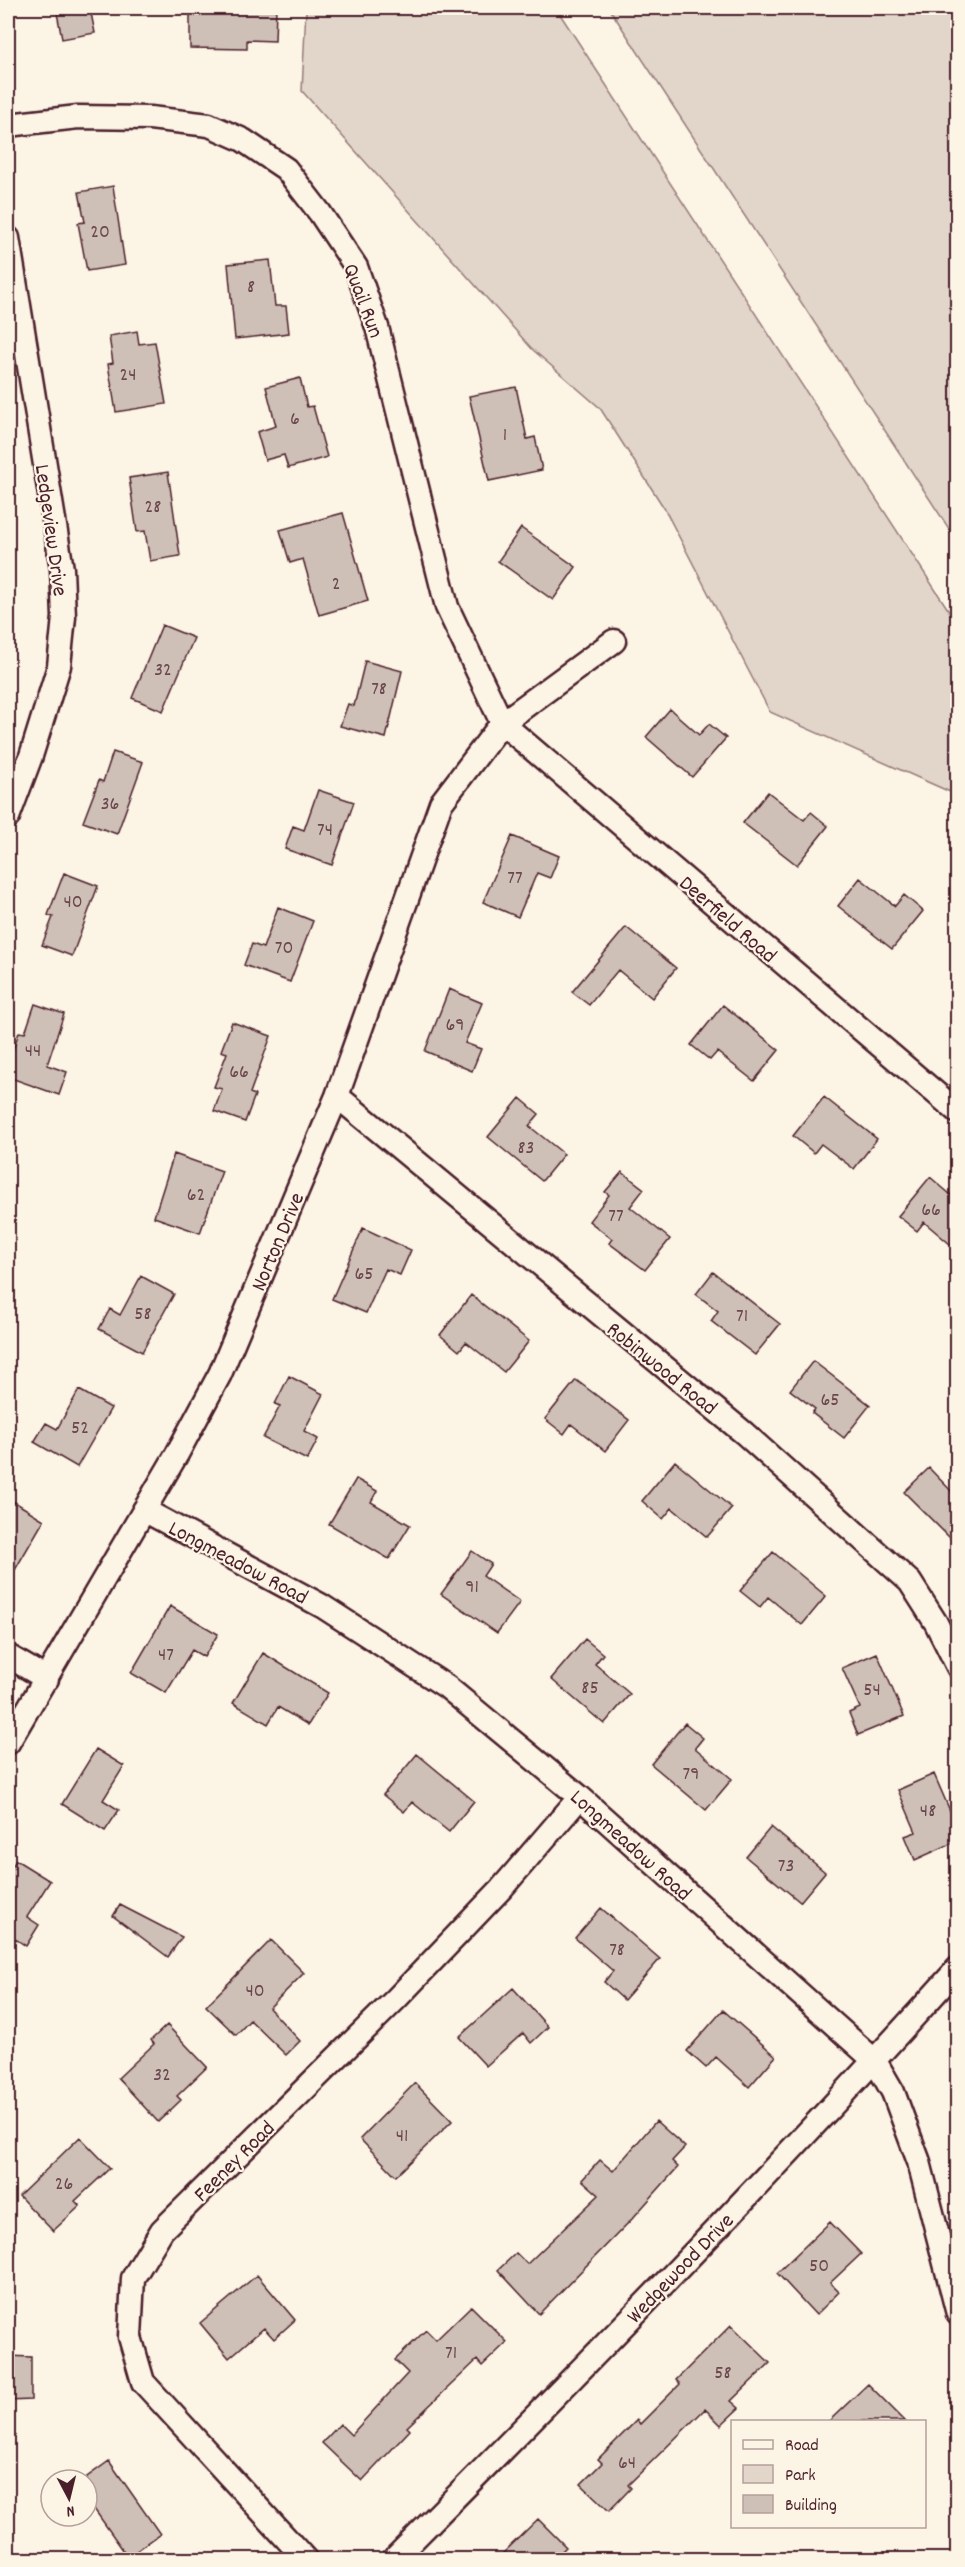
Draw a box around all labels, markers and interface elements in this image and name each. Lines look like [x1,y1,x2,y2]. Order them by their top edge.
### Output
house number: 20 [90,219,110,247]
street label: Quail Run [333,260,390,343]
house number: 8 [247,274,255,302]
house number: 24 [119,362,137,390]
house number: 6 [290,406,300,434]
house number: 1 [503,422,507,450]
street label: Ledgeview Drive [25,463,74,598]
house number: 28 [145,494,161,522]
house number: 2 [332,571,340,599]
house number: 32 [154,657,172,685]
house number: 78 [371,676,387,704]
house number: 36 [101,791,119,819]
house number: 74 [317,817,333,845]
house number: 77 [507,865,523,893]
street label: Deerfield Road [671,869,782,972]
house number: 40 [63,889,83,917]
house number: 70 [275,935,293,963]
house number: 69 [446,1012,464,1040]
house number: 44 [25,1038,41,1066]
house number: 66 [229,1059,249,1087]
house number: 83 [518,1135,534,1163]
house number: 62 [187,1182,205,1210]
street label: Norton Drive [245,1188,314,1296]
house number: 66 [921,1197,941,1225]
house number: 77 [608,1203,624,1231]
house number: 65 [354,1261,374,1289]
house number: 58 [134,1301,152,1329]
house number: 71 [736,1303,748,1331]
street label: Robinwood Road [599,1315,723,1424]
house number: 65 [820,1387,840,1415]
house number: 52 [71,1415,89,1443]
street label: Longmeadow Road [162,1514,313,1614]
house number: 91 [465,1574,479,1602]
house number: 47 [158,1642,174,1670]
house number: 85 [581,1675,599,1703]
house number: 54 [863,1677,881,1705]
house number: 79 [683,1761,699,1789]
street label: Longmeadow Road [562,1784,697,1910]
house number: 48 [920,1798,936,1826]
house number: 73 [778,1853,794,1881]
house number: 78 [609,1937,625,1965]
house number: 40 [245,1978,265,2006]
house number: 32 [153,2062,171,2090]
street label: Feeney Road [188,2115,283,2210]
house number: 41 [396,2123,408,2151]
house number: 26 [55,2171,73,2199]
street label: Wedgewood Drive [621,2207,742,2332]
house number: 50 [809,2253,829,2281]
house number: 71 [445,2340,457,2368]
house number: 58 [714,2360,732,2388]
legend [731,2420,926,2528]
text: Road [785,2434,819,2459]
house number: 64 [618,2450,636,2478]
text: Park [785,2464,816,2489]
north arrow [39,2468,99,2528]
text: Building [785,2494,837,2519]
text: N [65,2499,76,2522]

